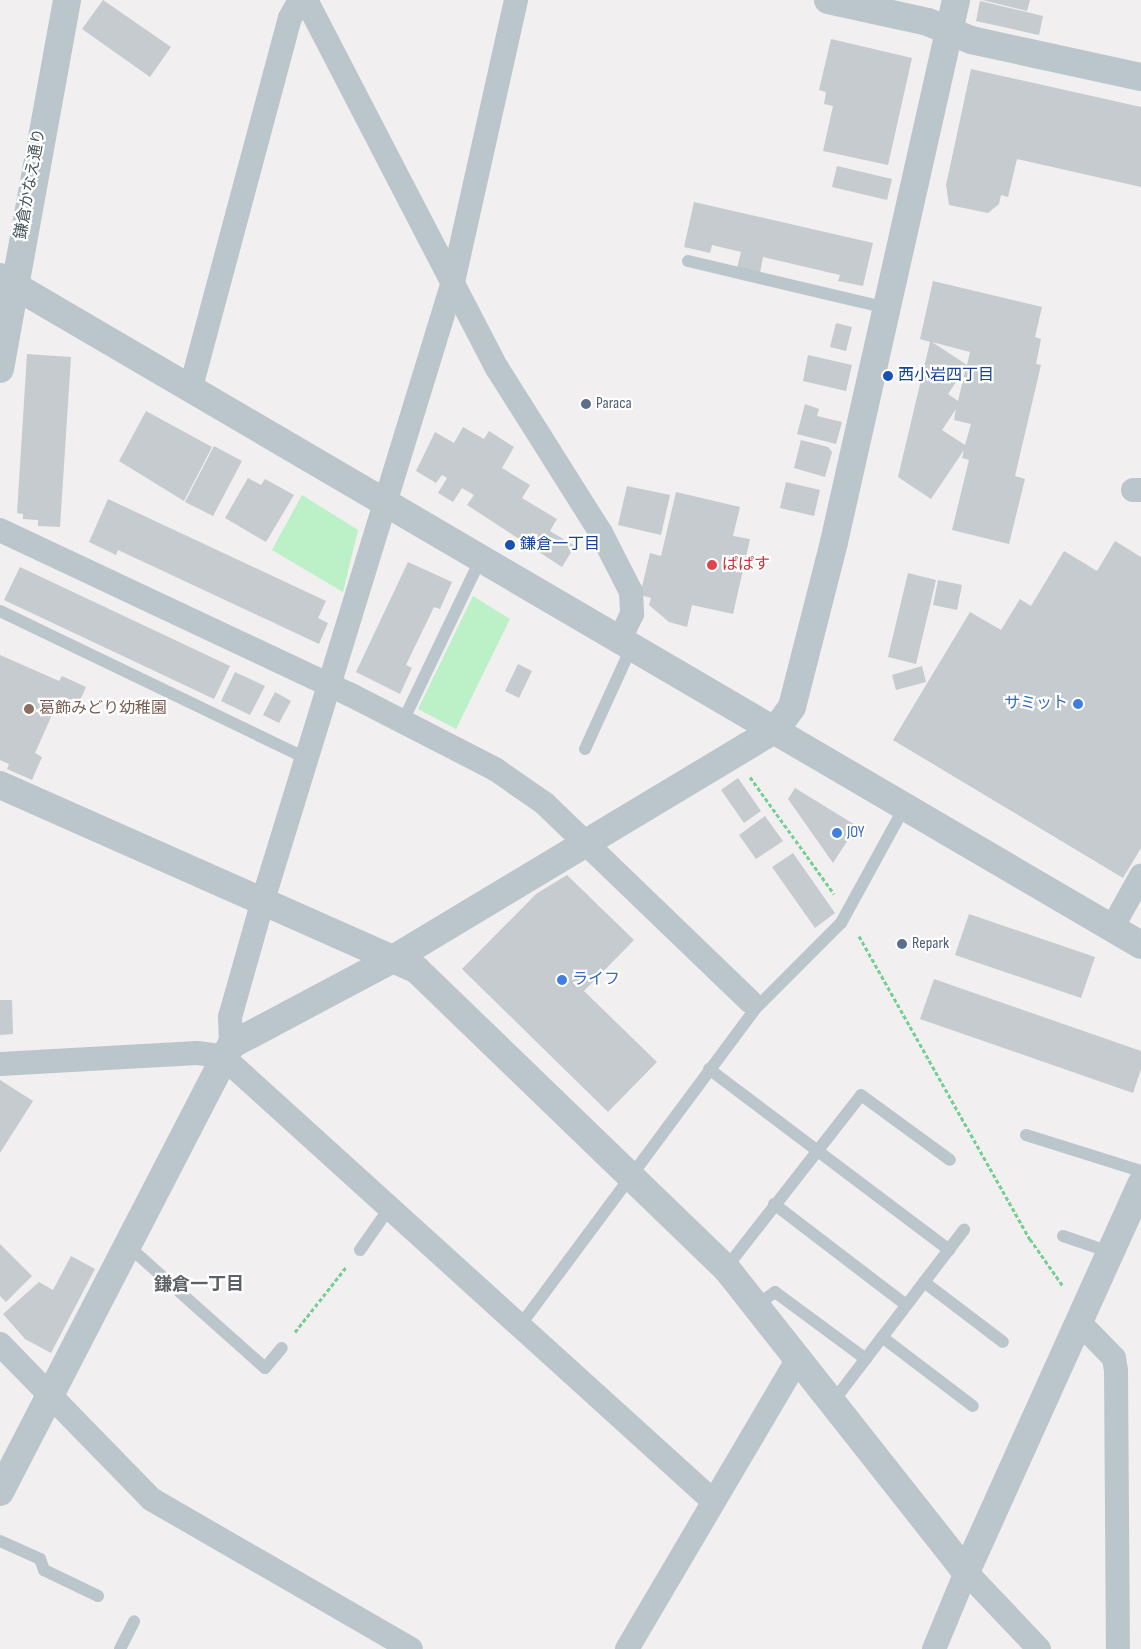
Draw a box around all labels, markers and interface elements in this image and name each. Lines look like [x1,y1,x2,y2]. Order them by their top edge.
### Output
street label: 鎌倉かなえ通り [12,127,50,241]
place label: 西小岩四丁目 [898,366,994,386]
marker: 西小岩四丁目 [882,370,894,382]
place label: Paraca [596,394,632,414]
marker: Paraca [580,398,592,410]
place label: 鎌倉一丁目 [520,535,600,555]
marker: 鎌倉一丁目 [504,539,516,551]
place label: ぱぱす [722,555,770,575]
marker: ぱぱす [706,559,718,571]
place label: サミット [1004,694,1068,714]
marker: サミット [1072,698,1084,710]
place label: 葛飾みどり幼稚園 [39,699,167,719]
marker: 葛飾みどり幼稚園 [23,703,35,715]
place label: JOY [847,823,865,843]
marker: JOY [831,827,843,839]
place label: Repark [912,934,949,954]
marker: Repark [896,938,908,950]
place label: ライフ [572,970,620,990]
marker: ライフ [556,974,568,986]
district label: 鎌倉一丁目 [154,1274,244,1296]

